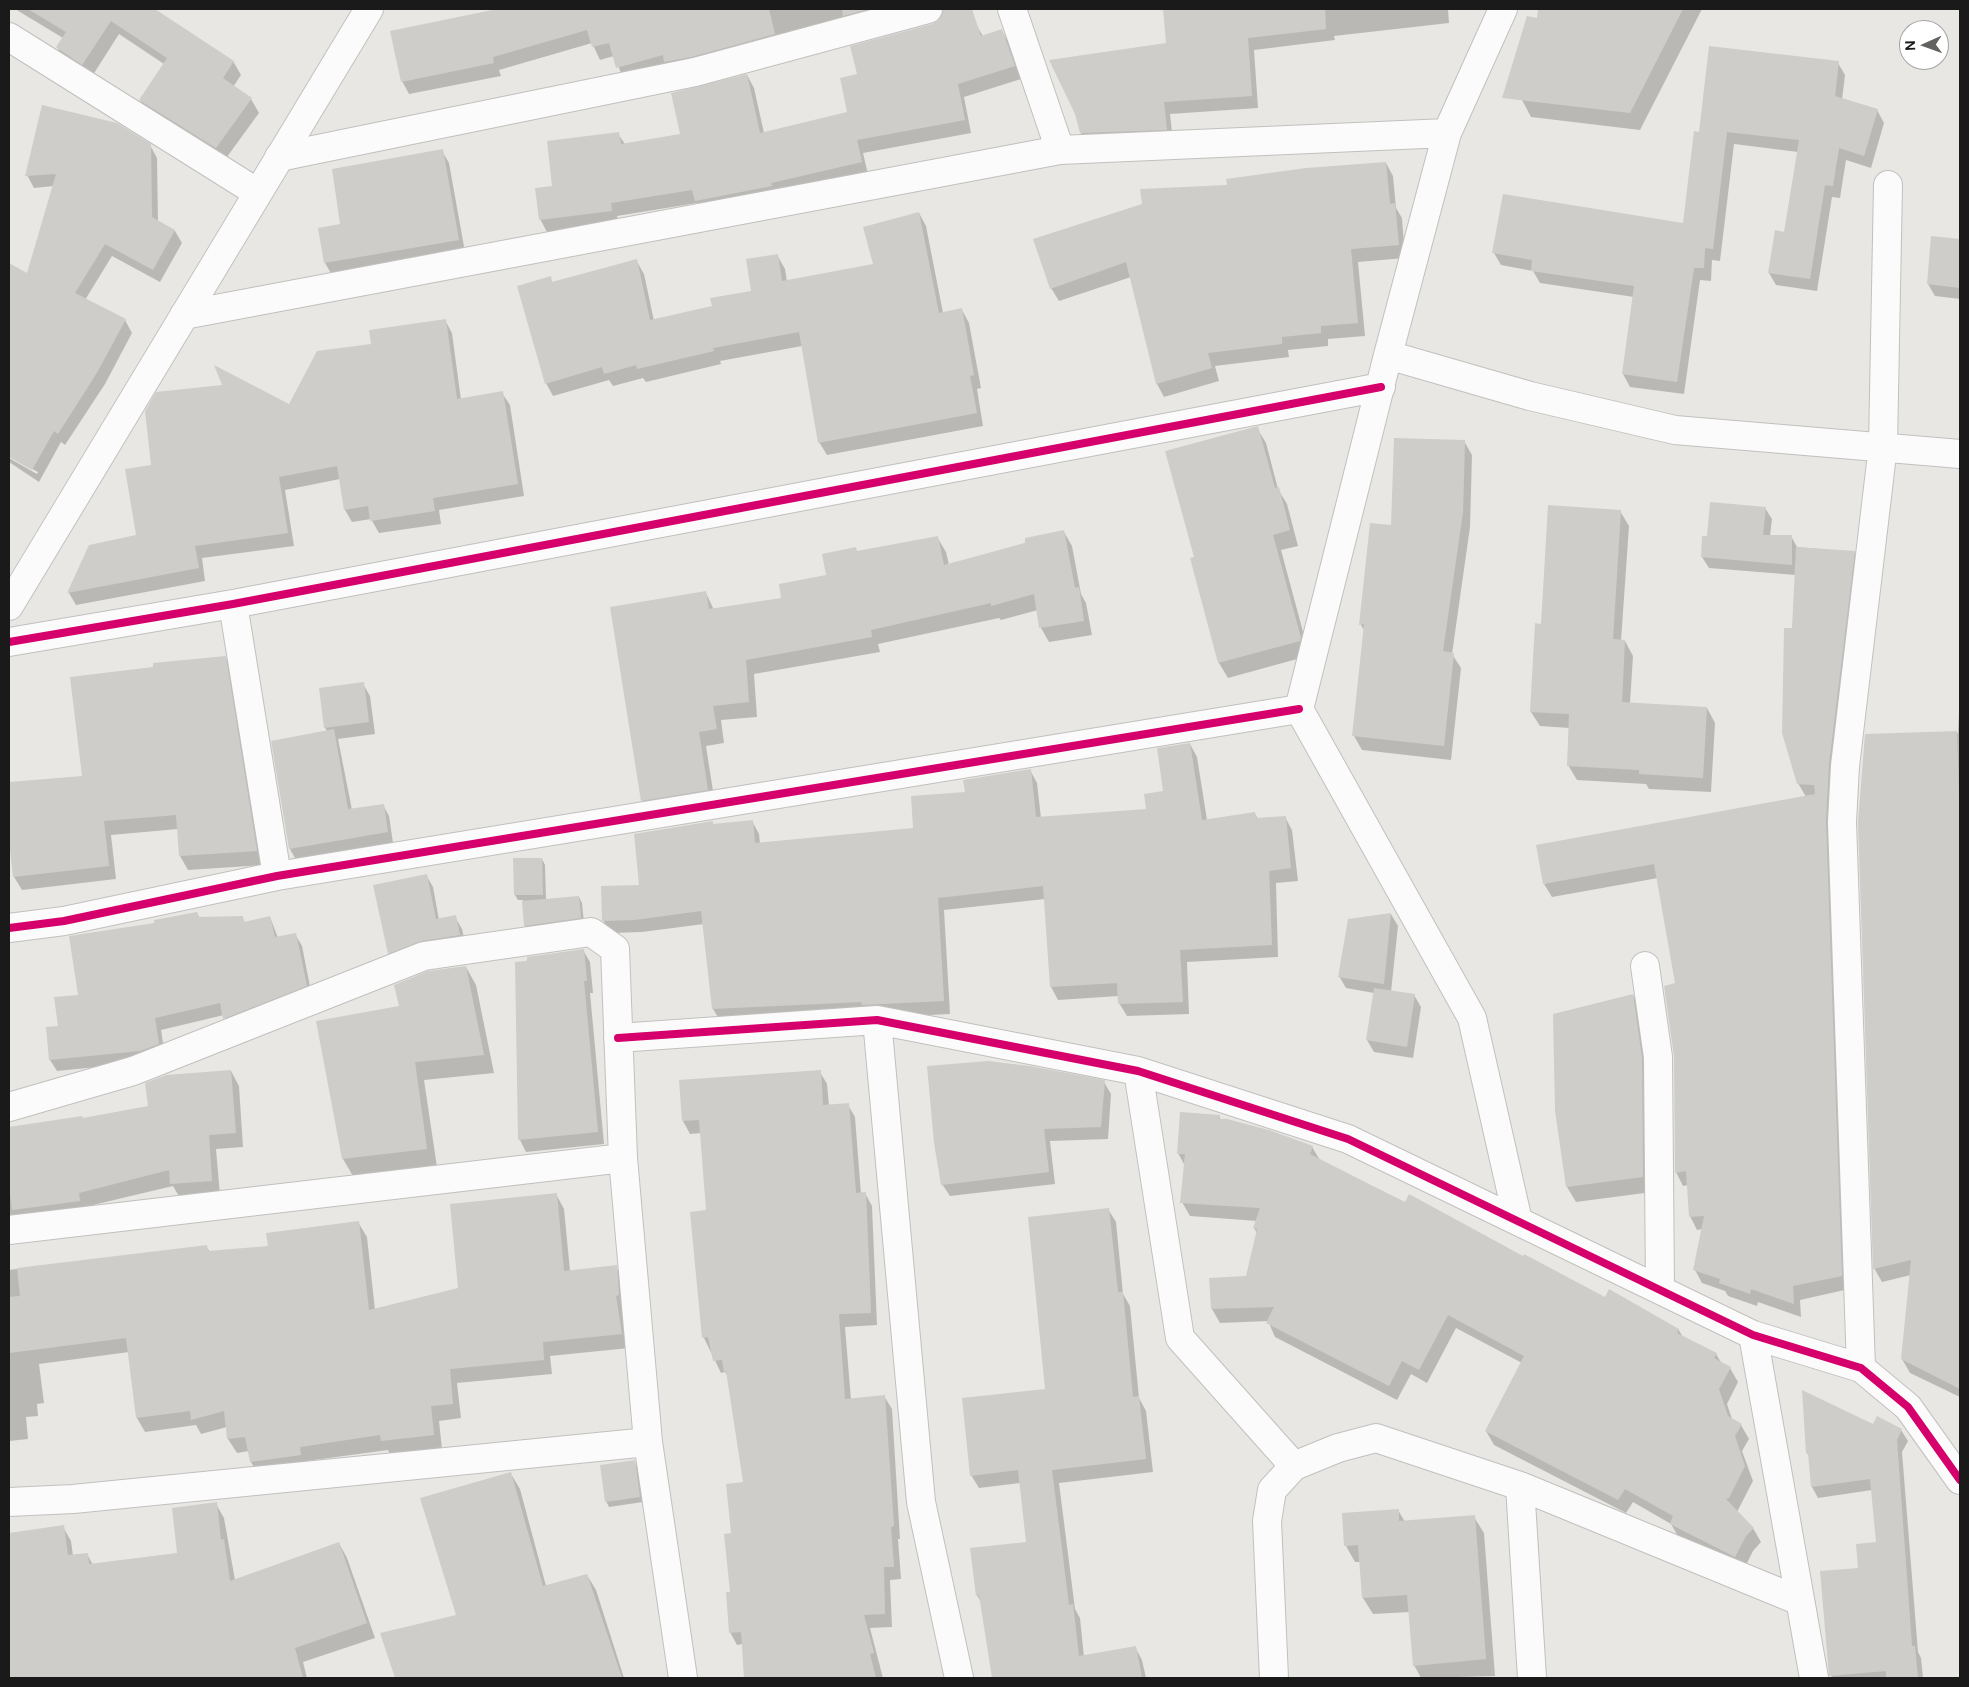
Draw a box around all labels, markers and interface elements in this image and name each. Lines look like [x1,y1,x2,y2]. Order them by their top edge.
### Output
north arrow [1899,20,1949,70]
text: N [1901,40,1919,51]

